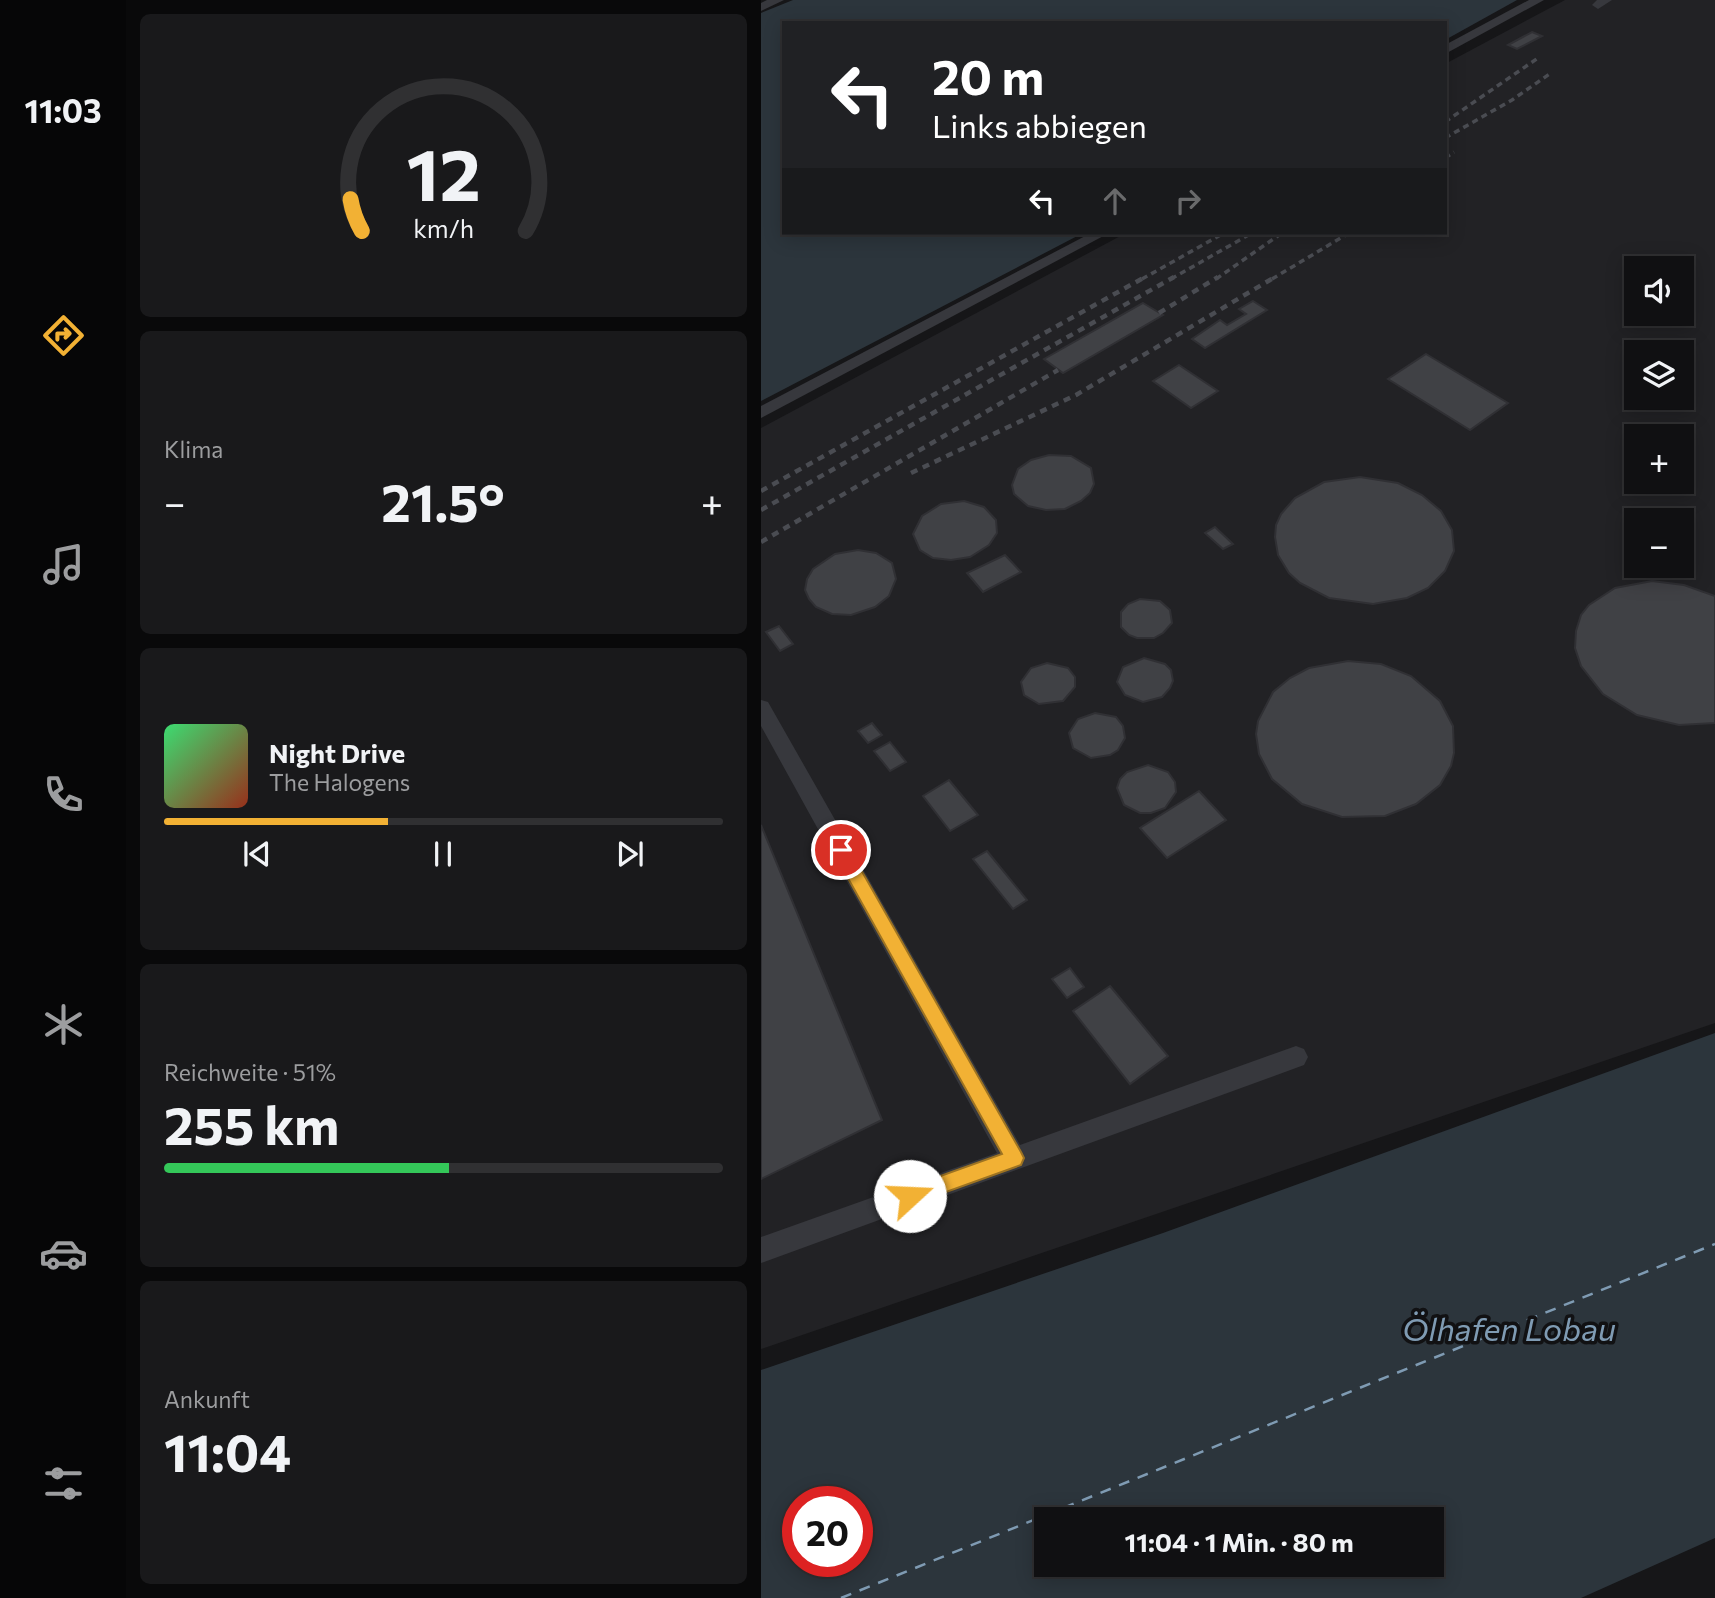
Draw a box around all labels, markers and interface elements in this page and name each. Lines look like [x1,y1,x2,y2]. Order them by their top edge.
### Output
text: 20 m [932,45,1044,105]
icon: left [817,49,908,140]
text: 11:03 [24,90,102,130]
text: Links abbiegen [932,105,1147,145]
text: 12 [406,128,481,217]
icon: left [1023,182,1061,220]
icon: ahead [1096,182,1134,220]
icon: right [1169,182,1207,220]
text: km/h [413,213,474,243]
map controls [1624,256,1694,578]
button: sound [1624,256,1694,326]
icon: directions [39,311,88,360]
button: layers [1624,340,1694,410]
button: + [1624,424,1694,494]
text: Klima [164,435,223,463]
text: 21.5° [381,469,505,533]
text: − [164,478,186,525]
text: + [701,478,723,525]
button: − [1624,508,1694,578]
icon: music [39,540,88,589]
text: Night Drive [269,737,405,768]
text: The Halogens [269,768,410,796]
icon: phone [39,770,88,819]
pin [811,820,871,880]
icon: arrive [822,831,860,869]
icon: previous [238,835,276,873]
icon: pause [424,835,462,873]
icon: next [611,835,649,873]
icon: climate [39,1000,88,1049]
text: Reichweite · 51% [164,1058,336,1086]
text: 255 km [164,1092,339,1156]
position arrow [873,1159,947,1233]
icon: car [39,1229,88,1278]
water label: Ölhafen Lobau [1402,1308,1616,1348]
text: Ankunft [164,1385,250,1413]
text: 11:04 [164,1419,291,1483]
icon: filters [39,1459,88,1508]
speed limit sign: 20 [782,1486,873,1577]
text: 11:04 · 1 Min. · 80 m [1124,1526,1354,1557]

